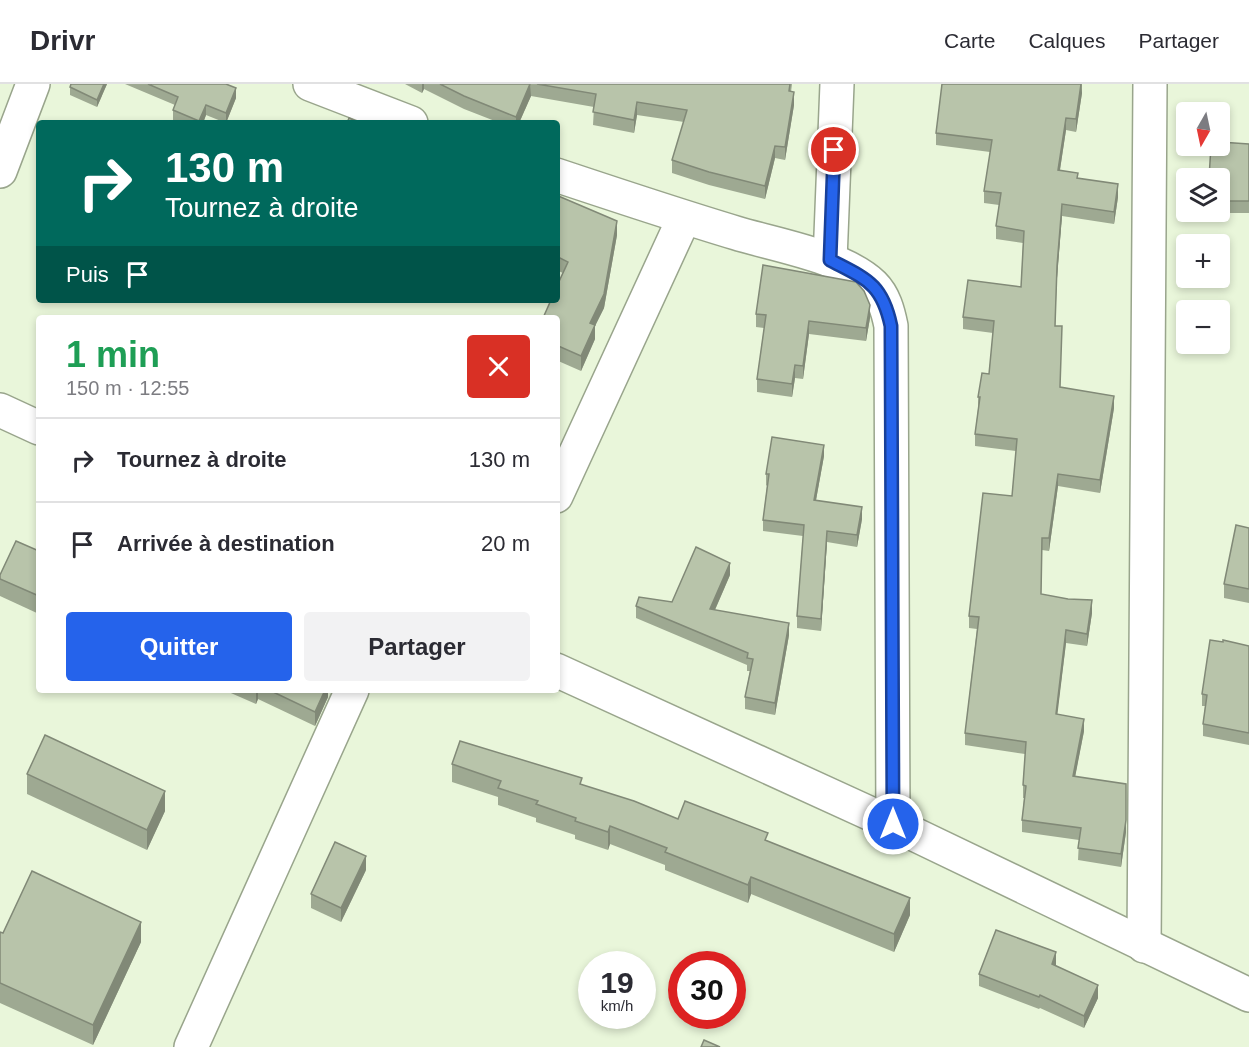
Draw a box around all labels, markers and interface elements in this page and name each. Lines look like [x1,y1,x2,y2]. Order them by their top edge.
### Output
text: Drivr [30,25,95,56]
text: Carte [944,29,995,52]
text: Calques [1028,29,1105,52]
text: Partager [1138,29,1219,52]
north arrow [1176,102,1230,156]
map controls [1176,102,1230,354]
pin [808,124,859,175]
icon: arrive [817,133,850,166]
icon: right [66,144,144,222]
text: 130 m [165,144,284,191]
button: layers [1176,168,1230,222]
text: Tournez à droite [165,193,359,223]
button: + [1176,234,1230,288]
icon: arrive [121,258,154,291]
text: Puis [66,262,109,287]
button: − [1176,300,1230,354]
text: 1 min [66,334,160,375]
button: close [467,335,530,398]
text: 150 m · 12:55 [66,377,189,399]
icon: right [66,444,99,477]
text: Tournez à droite [117,447,287,472]
text: 130 m [469,447,530,472]
icon: arrive [66,528,99,561]
text: Arrivée à destination [117,531,335,556]
text: 20 m [481,531,530,556]
button: Quitter [66,612,292,681]
button: Partager [304,612,530,681]
position arrow [861,792,925,856]
speed limit sign: 30 [668,951,746,1029]
text: 19 [600,966,634,999]
text: km/h [601,997,633,1014]

